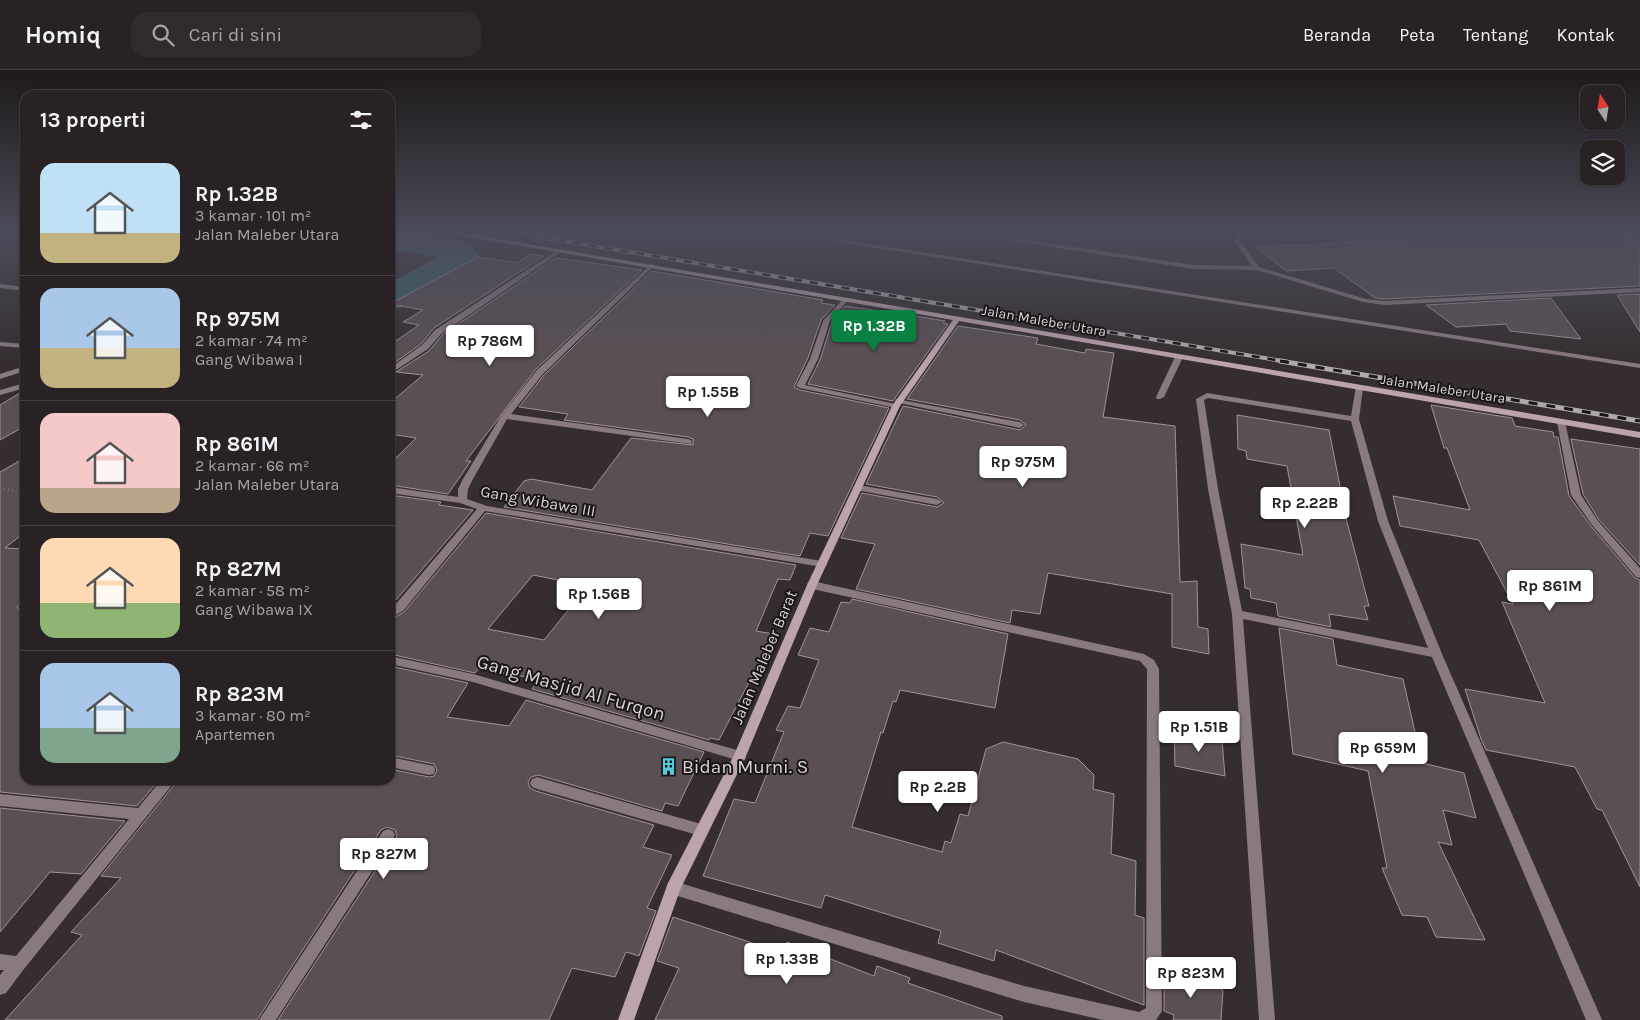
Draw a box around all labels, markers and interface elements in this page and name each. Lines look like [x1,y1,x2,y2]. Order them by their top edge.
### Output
search box [131,12,481,57]
text: Homiq [25,21,101,49]
icon: search [149,21,177,49]
text: Cari di sini [189,24,282,46]
text: Beranda [1303,24,1371,46]
text: Peta [1399,24,1435,46]
text: Tentang [1463,24,1529,46]
text: Kontak [1557,24,1615,46]
north arrow [1580,85,1625,130]
map controls [1580,85,1625,185]
icon: filters [347,106,375,134]
text: 13 properti [40,108,146,132]
button: layers [1580,140,1625,185]
text: Rp 1.32B [195,182,278,206]
icon: home [80,183,140,243]
text: 3 kamar · 101 m² [195,206,311,225]
text: Jalan Maleber Utara [195,225,339,244]
street label: Jalan Maleber Utara [980,302,1108,340]
text: Rp 975M [195,307,280,331]
icon: home [80,308,140,368]
pin: Rp 1.32B [822,310,926,352]
text: Rp 1.32B [842,316,906,335]
pin: Rp 786M [444,324,536,367]
text: 2 kamar · 74 m² [195,331,308,350]
text: Rp 786M [457,331,523,350]
text: Gang Wibawa I [195,350,303,369]
street label: Jalan Maleber Utara [1379,371,1507,407]
pin: Rp 1.55B [656,376,760,418]
text: Rp 1.55B [677,382,739,401]
text: Rp 861M [195,432,279,456]
icon: home [80,433,140,493]
pin: Rp 975M [977,446,1069,488]
text: Rp 975M [990,452,1056,471]
text: 2 kamar · 66 m² [195,456,309,475]
text: Jalan Maleber Utara [195,475,339,494]
street label: Gang Wibawa III [479,482,597,520]
pin: Rp 2.22B [1253,486,1357,529]
text: Rp 2.22B [1272,493,1338,512]
text: Rp 827M [195,557,282,581]
icon: home [80,558,140,618]
pin: Rp 861M [1504,570,1596,612]
text: Rp 861M [1518,576,1582,595]
pin: Rp 1.56B [547,578,651,620]
text: 2 kamar · 58 m² [195,581,310,600]
text: Rp 1.56B [568,584,630,603]
street label: Jalan Maleber Barat [727,587,801,727]
text: Gang Wibawa IX [195,600,313,619]
street label: Gang Masjid Al Furqon [474,651,668,725]
text: Rp 823M [195,682,284,706]
icon: home [80,683,140,743]
text: 3 kamar · 80 m² [195,706,311,725]
pin: Rp 1.51B [1147,710,1251,753]
text: Rp 1.51B [1170,717,1228,736]
text: Apartemen [195,725,275,744]
pin: Rp 659M [1337,732,1429,774]
text: Rp 659M [1350,738,1416,757]
place label: Bidan Murni. S [682,756,808,778]
building icon: Bidan Murni. S [658,757,678,777]
pin: Rp 2.2B [892,770,984,813]
text: Rp 2.2B [909,777,967,796]
pin: Rp 827M [338,838,430,880]
text: Rp 827M [351,844,417,863]
pin: Rp 1.33B [735,942,839,985]
text: Rp 1.33B [755,949,819,968]
pin: Rp 823M [1145,956,1237,999]
text: Rp 823M [1157,963,1225,982]

